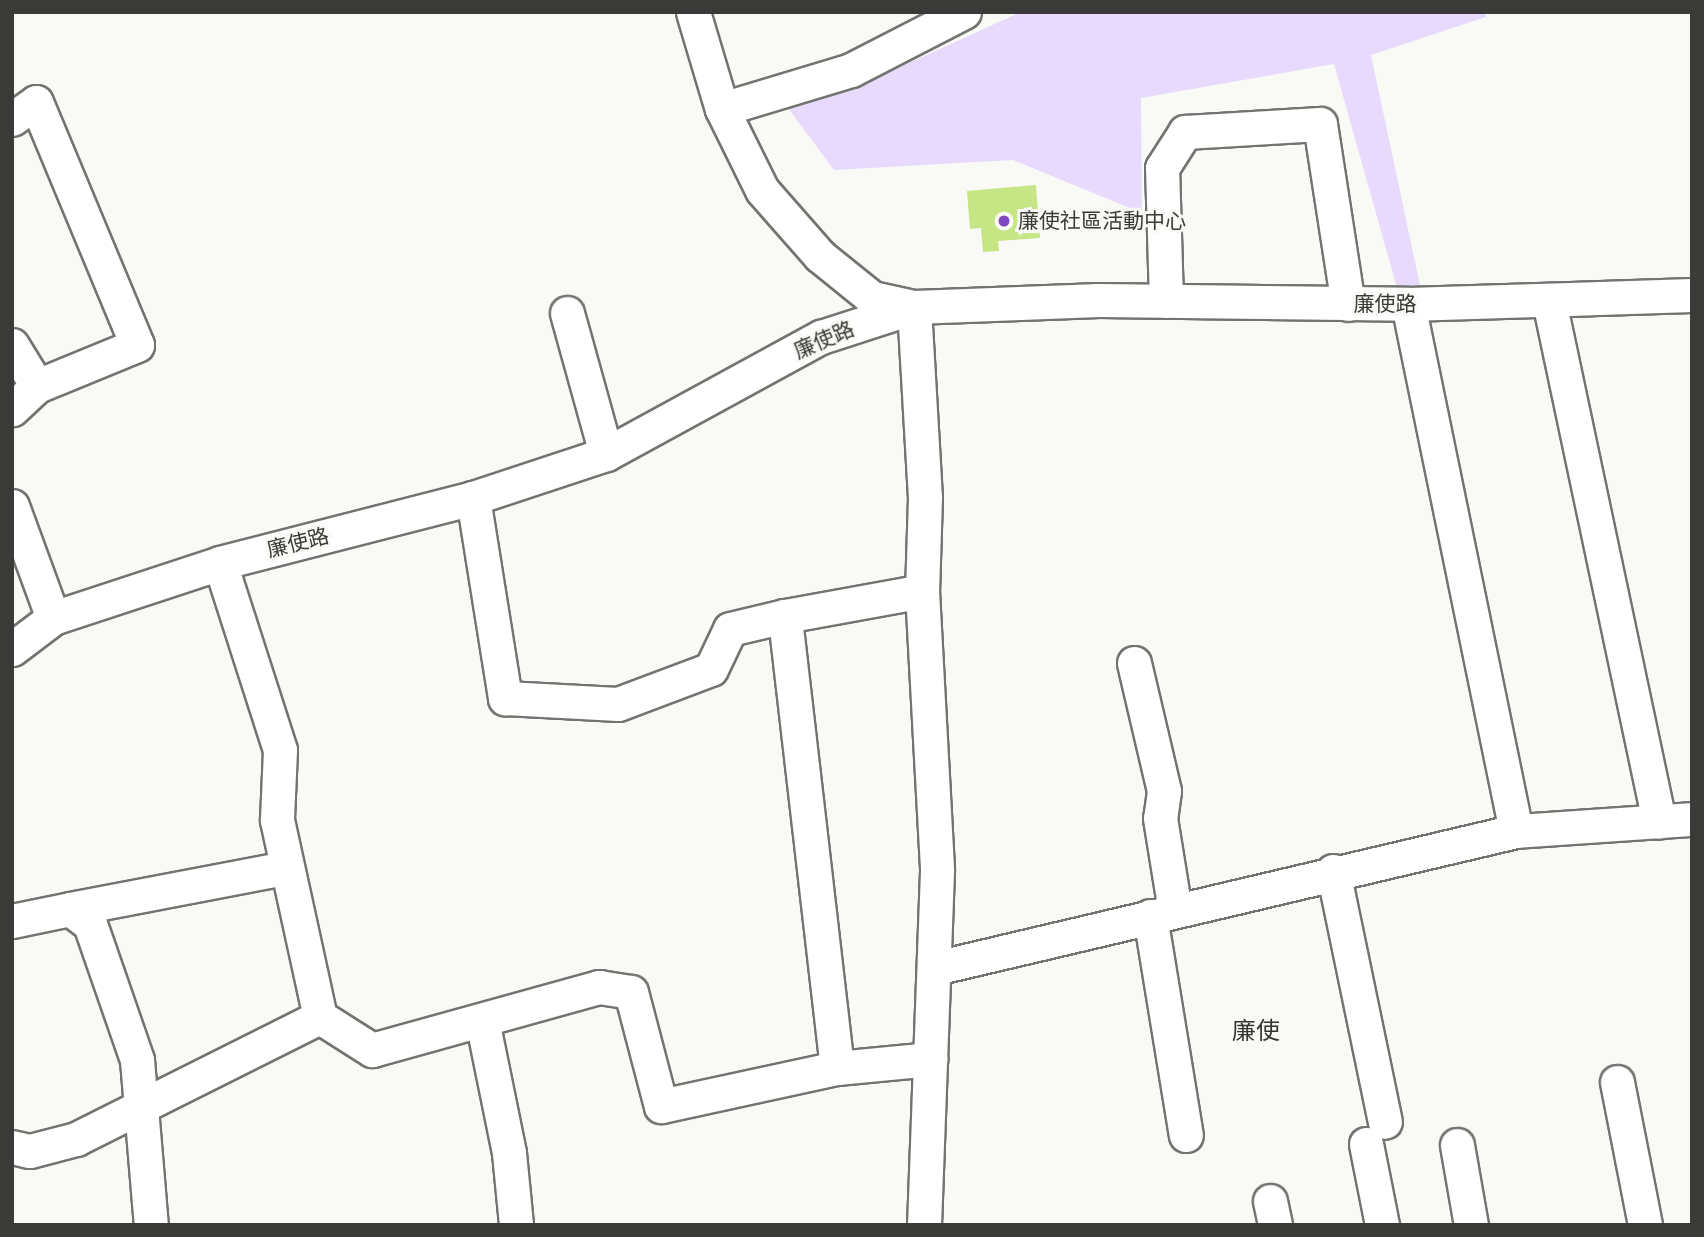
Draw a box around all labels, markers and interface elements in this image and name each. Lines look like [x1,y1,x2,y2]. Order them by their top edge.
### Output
place label: 廉使社區活動中心 [1018,208,1186,234]
marker: 廉使社區活動中心 [996,213,1012,229]
street label: 廉使路 [1354,291,1416,317]
street label: 廉使路 [790,316,858,364]
street label: 廉使路 [264,523,332,563]
district label: 廉使 [1232,1018,1280,1046]

